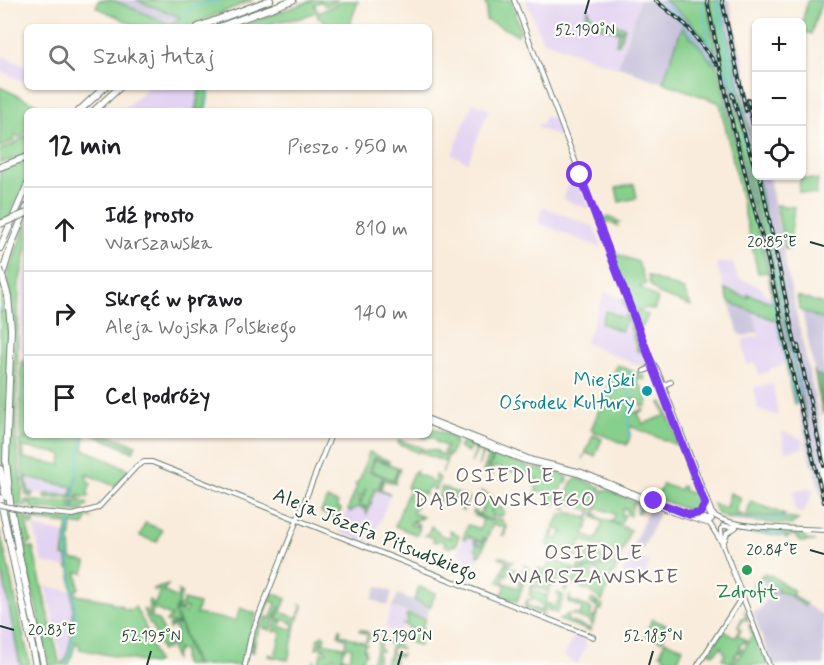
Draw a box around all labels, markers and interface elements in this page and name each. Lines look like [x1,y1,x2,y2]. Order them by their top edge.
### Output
map controls [752,18,806,180]
button: + [752,18,806,72]
text: 52.190°N [555,21,615,41]
search box [24,24,432,90]
icon: search [45,41,78,74]
text: Szukaj tutaj [93,43,215,71]
button: − [752,72,806,126]
button: locate [752,126,806,180]
text: 12 min [48,130,122,164]
text: Pieszo · 950 m [287,134,408,161]
route start [566,161,592,187]
text: Idź prosto [105,202,194,230]
icon: ahead [48,213,81,246]
text: 810 m [355,216,408,243]
text: Warszawska [105,230,212,257]
text: 20.85°E [747,233,797,253]
text: Skręć w prawo [105,286,242,314]
icon: right [48,297,81,330]
text: 140 m [354,300,408,327]
text: Aleja Wojska Polskiego [105,314,296,341]
place label: Miejski Ośrodek Kultury [499,367,635,417]
icon: arrive [48,381,81,414]
text: Cel podróży [105,383,210,411]
marker: Miejski Ośrodek Kultury [640,384,654,398]
district label: OSIEDLE DĄBROWSKIEGO [414,462,596,514]
street label: Aleja Józefa Piłsudskiego [268,482,481,590]
route end [640,487,666,513]
district label: OSIEDLE WARSZAWSKIE [508,539,680,591]
text: 20.84°E [747,541,798,561]
marker: Zdrofit [740,563,754,577]
place label: Zdrofit [716,579,779,606]
text: 20.83°E [28,621,76,641]
text: 52.195°N [121,627,181,647]
text: 52.190°N [372,627,432,647]
text: 52.185°N [624,627,682,647]

